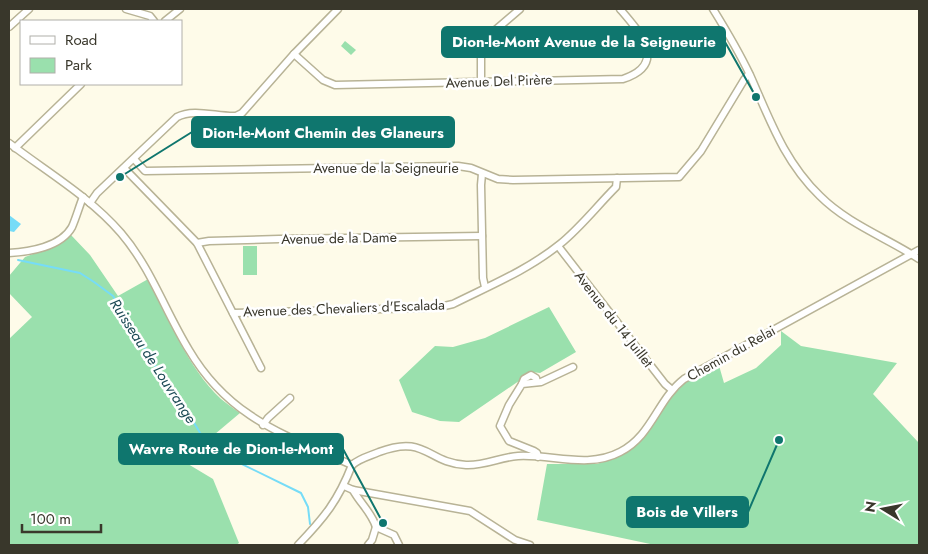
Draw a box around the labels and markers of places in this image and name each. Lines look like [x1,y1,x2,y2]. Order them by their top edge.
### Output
callout: Dion-le-Mont Avenue de la Seigneurie [442,27,725,57]
callout: Dion-le-Mont Chemin des Glaneurs [192,117,454,147]
callout: Wavre Route de Dion-le-Mont [119,434,343,464]
callout: Bois de Villers [627,497,748,527]

